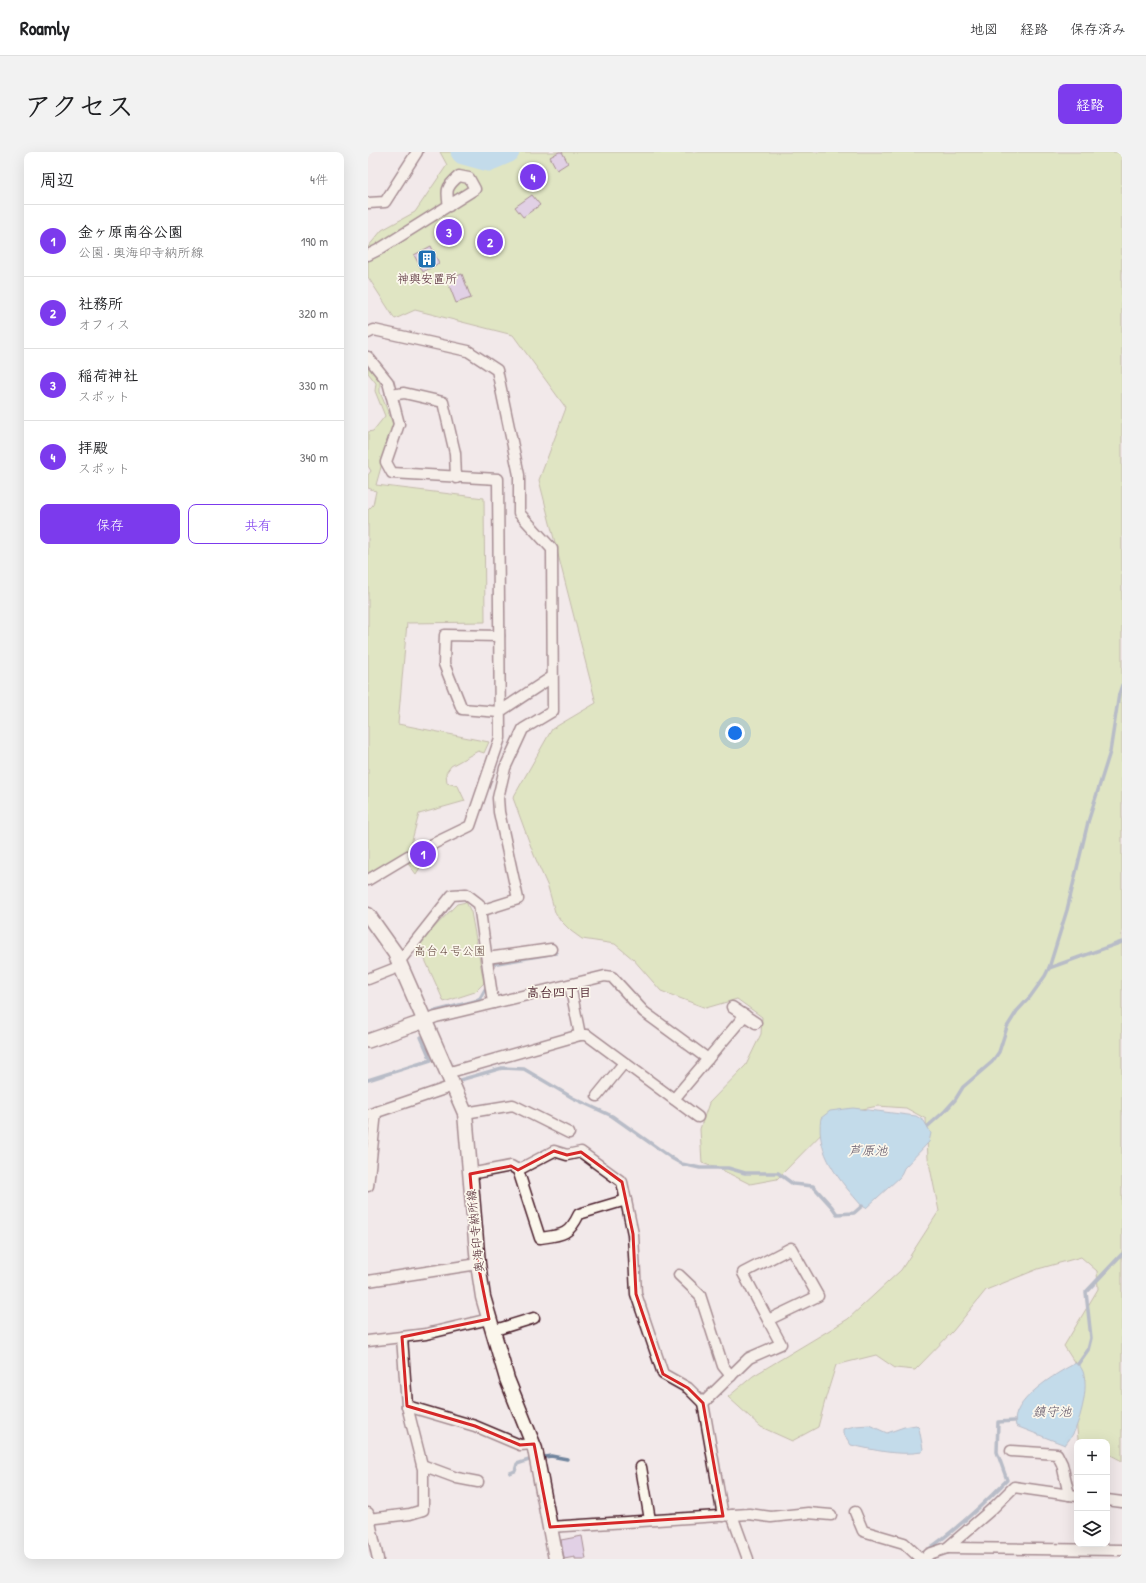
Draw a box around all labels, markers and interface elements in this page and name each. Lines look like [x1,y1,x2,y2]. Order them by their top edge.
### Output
text: Roamly [20,15,70,41]
text: 地図 [970,19,998,38]
text: 経路 [1020,19,1048,38]
text: 保存済み [1070,19,1126,38]
button: 経路 [1058,84,1122,124]
text: アクセス [24,87,134,125]
pin: 4 [520,162,546,192]
text: 周辺 [40,168,74,191]
text: 4件 [310,170,328,188]
pin: 3 [436,217,462,247]
text: 金ヶ原南谷公園 [78,221,183,242]
pin: 2 [477,227,503,257]
text: 1 [51,232,55,250]
text: 190 m [301,232,328,250]
text: 公園 · 奥海印寺納所線 [78,243,204,261]
building icon: 神輿安置所 [416,248,438,270]
place label: 神輿安置所 [397,270,457,287]
text: 社務所 [78,293,123,314]
text: 2 [50,304,56,322]
text: 320 m [298,304,328,322]
text: オフィス [78,315,130,333]
text: 稲荷神社 [78,365,138,386]
text: 3 [50,376,56,394]
text: 330 m [299,376,328,394]
text: スポット [78,387,130,405]
text: 拝殿 [78,437,108,458]
text: 4 [51,448,55,466]
text: 340 m [300,448,328,466]
text: スポット [78,459,130,477]
button: 保存 [40,504,180,544]
button: 共有 [188,504,328,544]
your location [725,723,745,743]
pin: 1 [410,839,436,869]
park label: 高台４号公園 [414,942,486,959]
district label: 高台四丁目 [526,983,592,1001]
water label: 芦原池 [848,1141,888,1159]
street label: 奥海印寺納所線 [462,1188,488,1274]
water label: 鎮守池 [1032,1402,1072,1420]
map controls [1074,1439,1110,1547]
button: + [1074,1439,1110,1475]
button: − [1074,1475,1110,1511]
button: layers [1074,1511,1110,1547]

